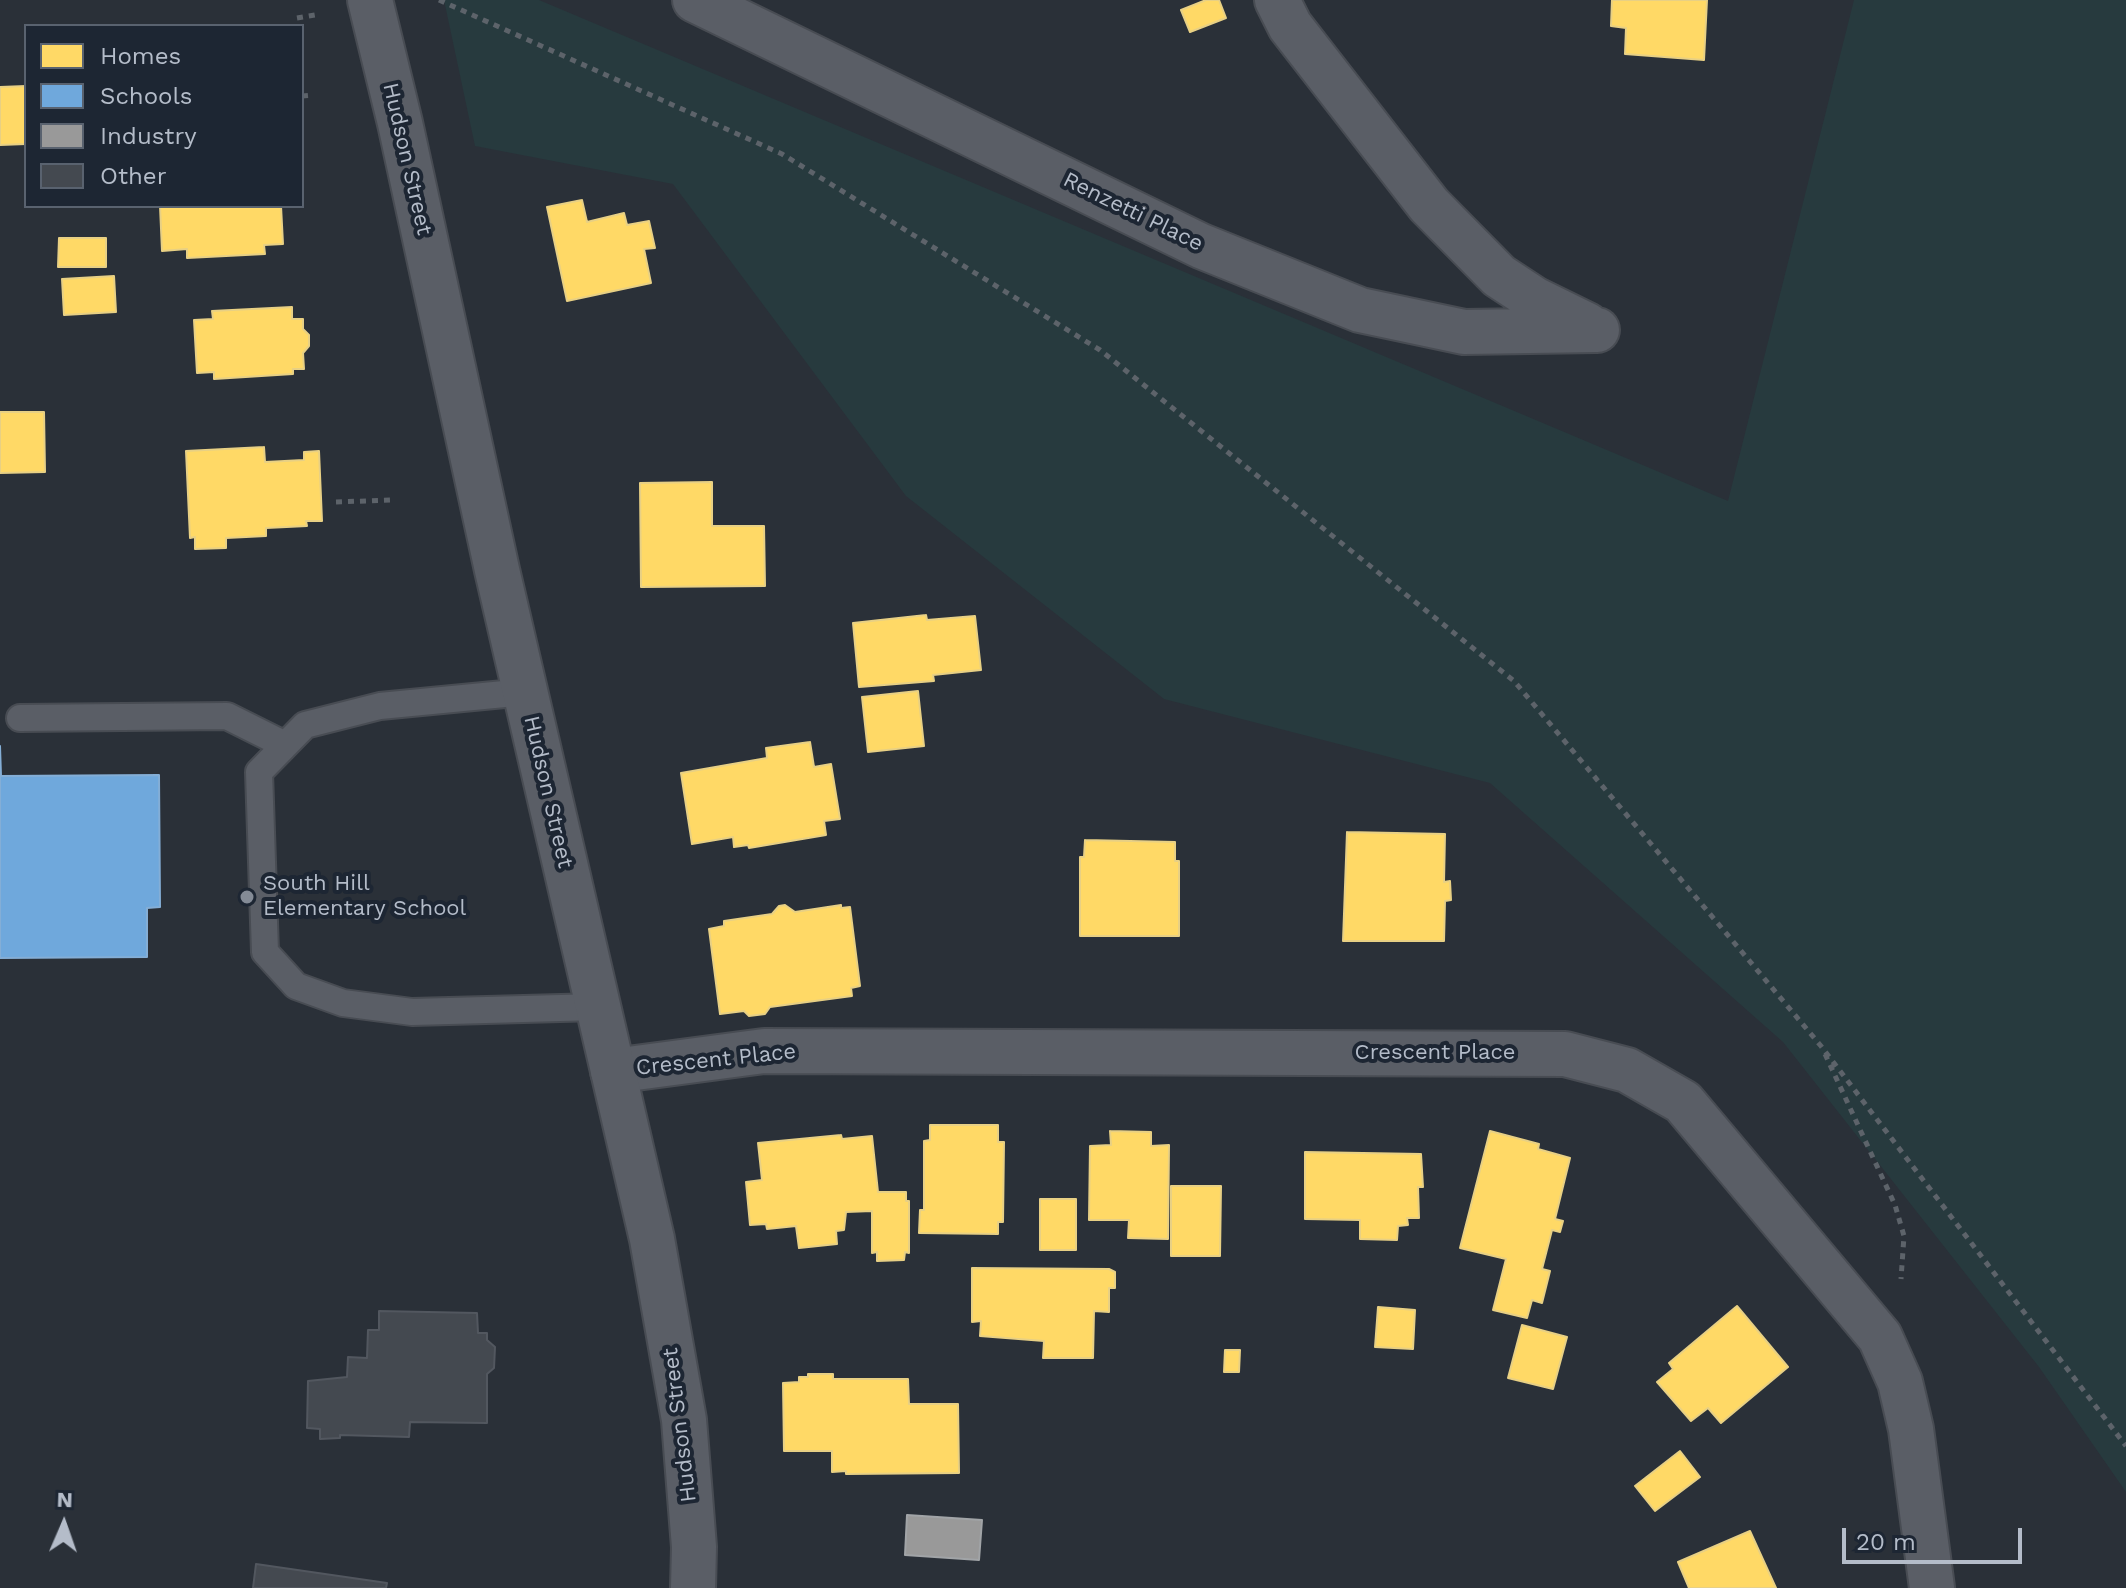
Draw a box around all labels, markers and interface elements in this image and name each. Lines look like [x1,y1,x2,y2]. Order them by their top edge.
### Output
legend [24,24,304,208]
text: Homes [100,42,181,70]
street label: Hudson Street [377,80,437,238]
text: Schools [100,82,192,110]
text: Industry [100,122,197,150]
text: Other [100,162,167,190]
street label: Renzetti Place [1059,167,1207,257]
street label: Hudson Street [518,713,578,871]
place label: South Hill Elementary School [263,871,466,922]
marker: South Hill Elementary School [238,888,256,906]
street label: Crescent Place [635,1038,797,1082]
street label: Crescent Place [1355,1040,1515,1066]
street label: Hudson Street [657,1346,703,1504]
north arrow [24,1484,104,1564]
text: N [56,1487,73,1512]
scale bar [1846,1512,2026,1562]
text: 20 m [1856,1528,1916,1556]

